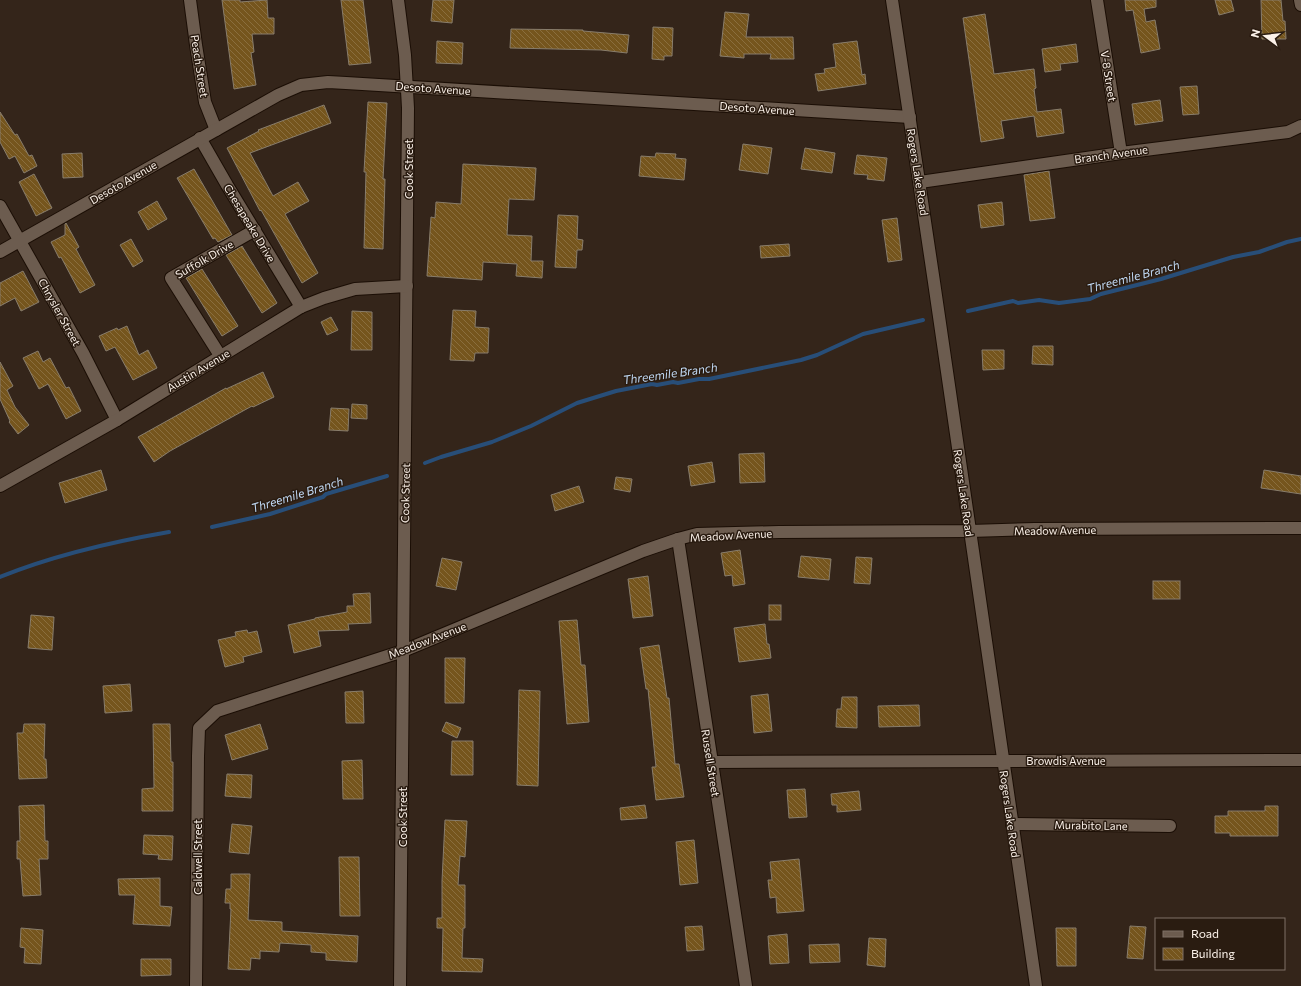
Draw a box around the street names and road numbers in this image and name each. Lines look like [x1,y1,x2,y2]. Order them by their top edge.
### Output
street label: Peach Street [189,34,211,99]
street label: V-8 Street [1099,50,1120,103]
street label: Desoto Avenue [395,79,471,97]
street label: Desoto Avenue [719,99,795,117]
street label: Rogers Lake Road [905,128,931,216]
street label: Cook Street [402,139,415,199]
street label: Branch Avenue [1073,142,1149,166]
street label: Desoto Avenue [87,157,159,206]
street label: Chesapeake Drive [222,182,279,265]
street label: Suffolk Drive [173,237,235,281]
street label: Chrysler Street [36,276,84,348]
street label: Austin Avenue [164,346,232,394]
street label: Rogers Lake Road [951,449,977,537]
street label: Cook Street [398,462,412,523]
street label: Meadow Avenue [1014,523,1096,537]
street label: Meadow Avenue [690,526,773,544]
street label: Meadow Avenue [386,619,468,661]
street label: Russell Street [699,728,723,798]
street label: Browdis Avenue [1026,754,1106,767]
street label: Rogers Lake Road [997,770,1023,858]
street label: Cook Street [396,787,409,847]
street label: Murabito Lane [1054,818,1128,832]
street label: Caldwell Street [191,819,204,895]

